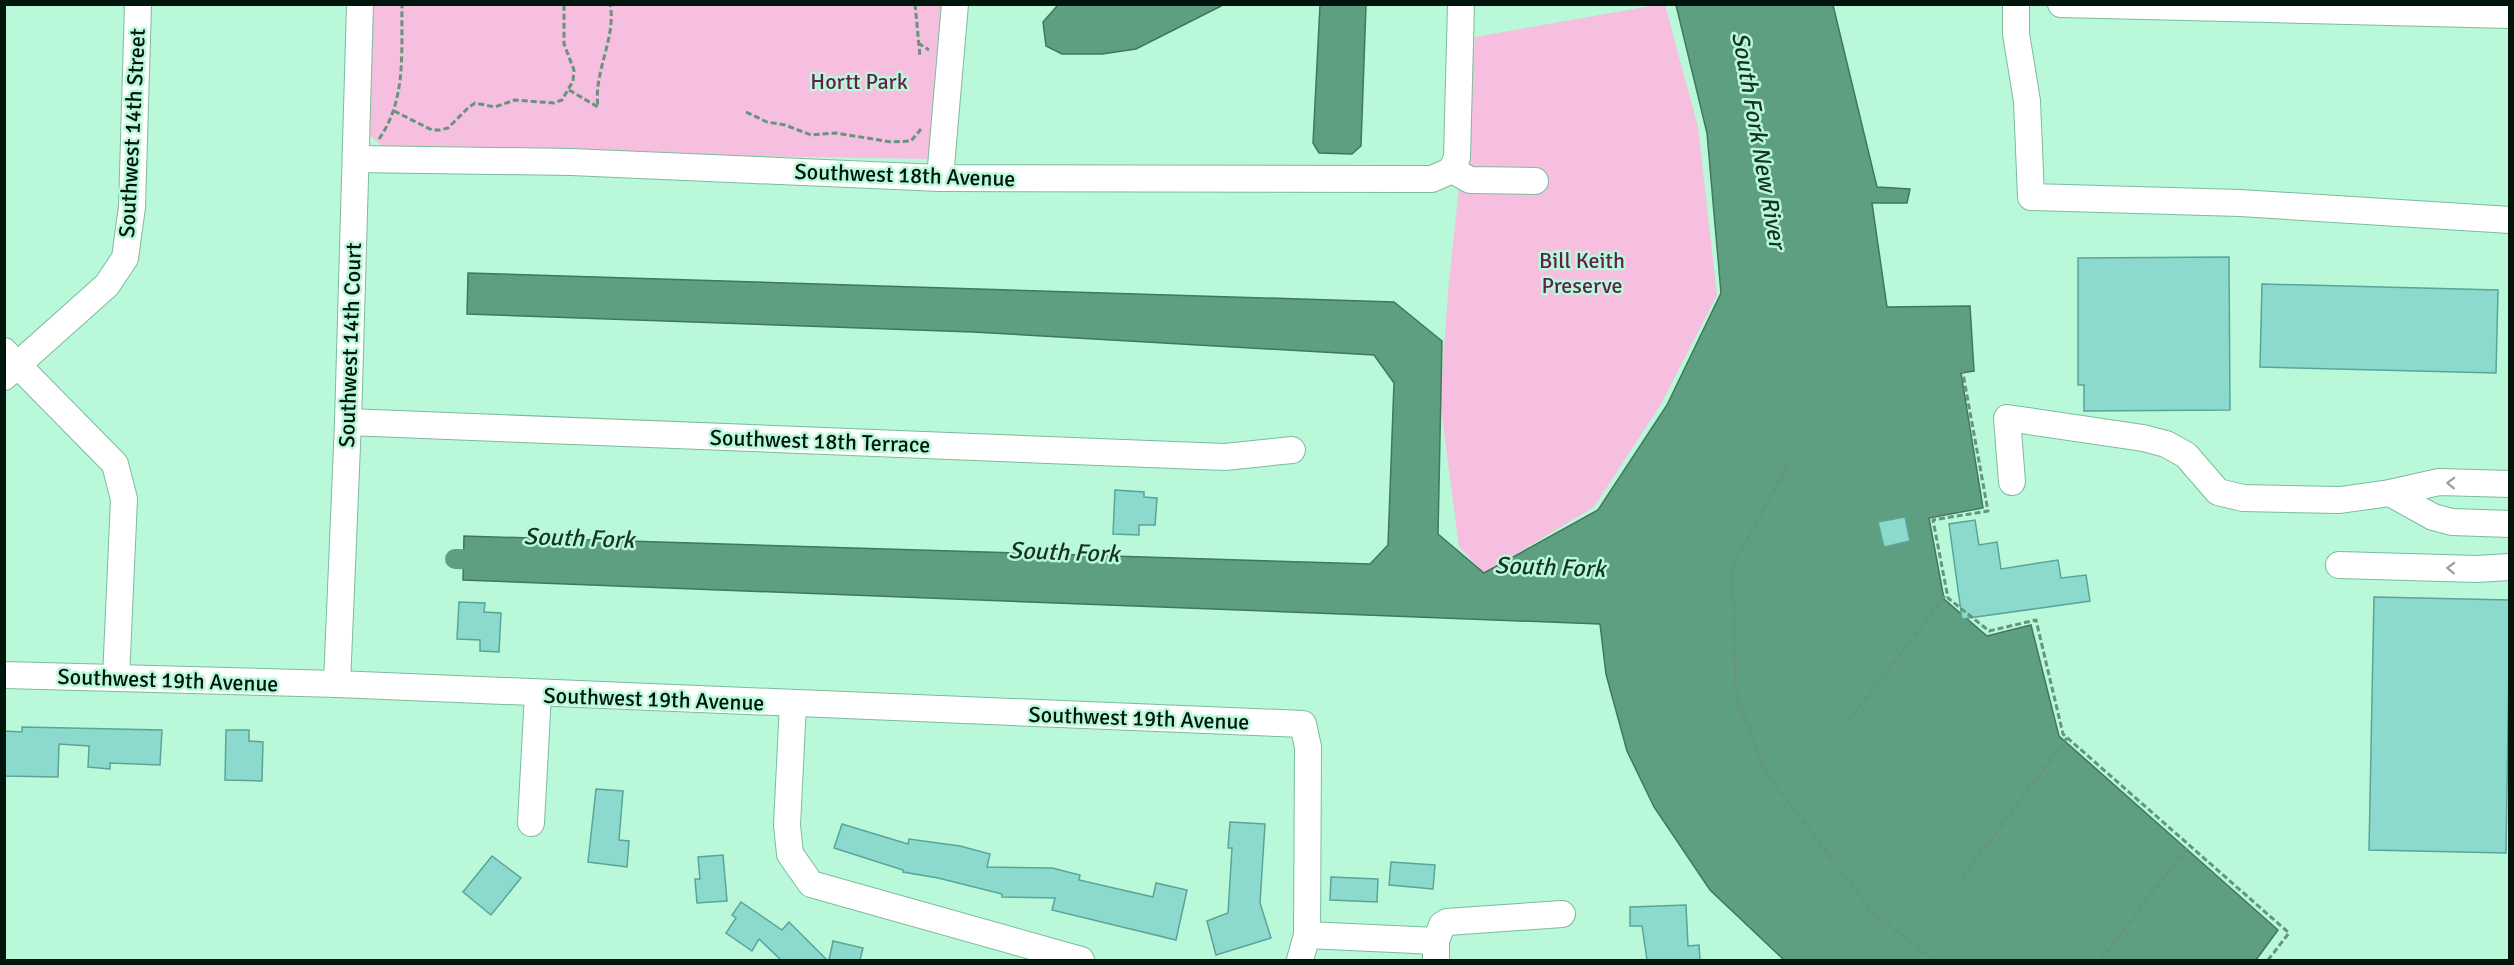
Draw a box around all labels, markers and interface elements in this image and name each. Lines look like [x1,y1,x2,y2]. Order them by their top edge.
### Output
street label: Southwest 14th Street [113,27,151,238]
water label: South Fork New River [1725,30,1793,254]
park label: Hortt Park [810,68,908,95]
street label: Southwest 18th Avenue [794,158,1016,192]
street label: Southwest 14th Court [333,242,367,448]
park label: Bill Keith Preserve [1539,247,1625,299]
street label: Southwest 18th Terrace [709,424,931,458]
one-way arrow [2447,477,2456,489]
water label: South Fork [523,521,637,555]
water label: South Fork [1008,535,1122,569]
water label: South Fork [1494,550,1608,584]
one-way arrow [2447,562,2456,575]
street label: Southwest 19th Avenue [57,663,279,697]
street label: Southwest 19th Avenue [543,682,765,716]
street label: Southwest 19th Avenue [1028,701,1250,735]

